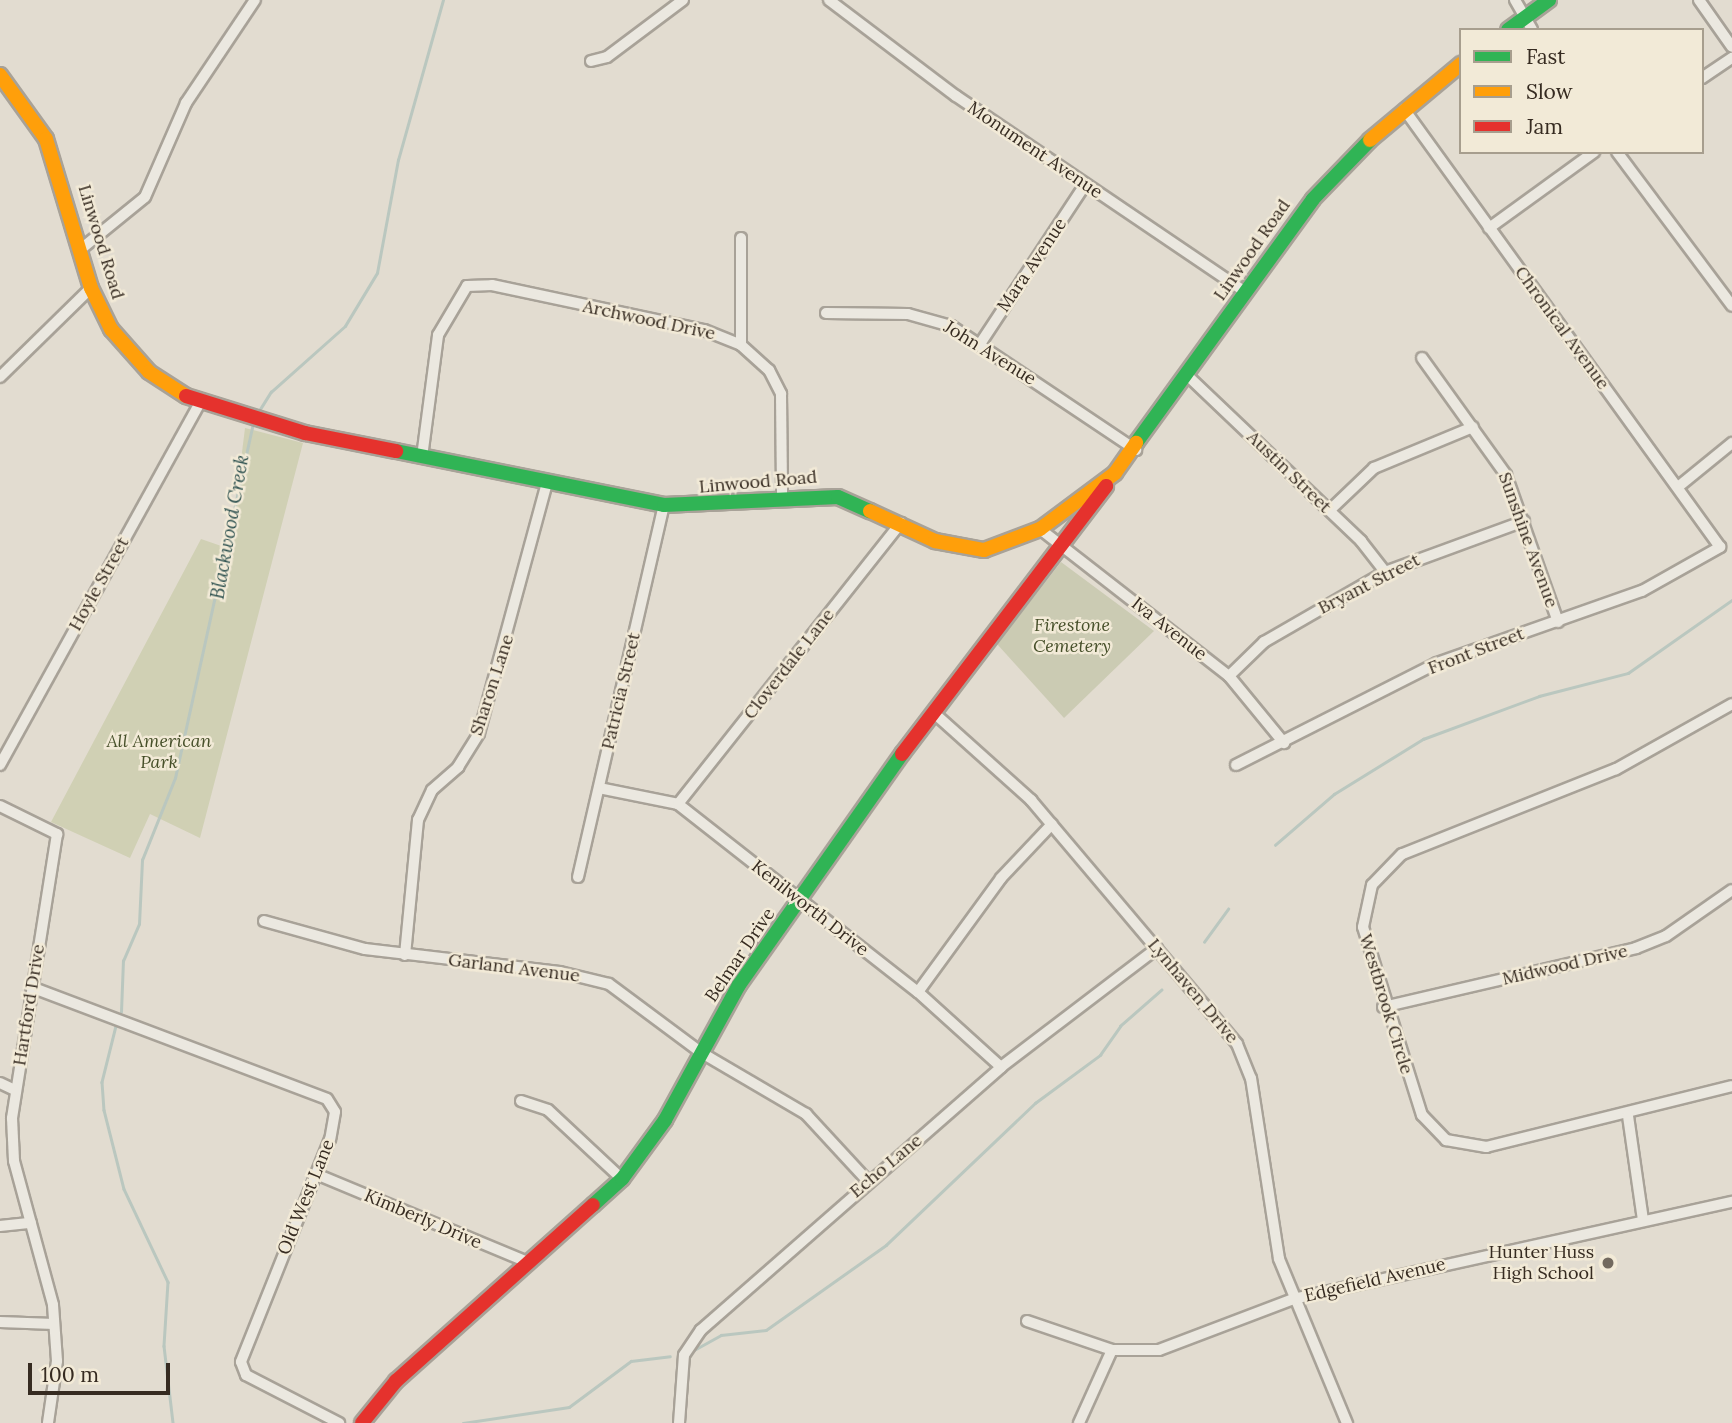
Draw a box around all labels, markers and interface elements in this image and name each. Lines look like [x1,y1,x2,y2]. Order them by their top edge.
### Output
legend [1459,28,1704,154]
text: Fast [1526,43,1565,70]
text: Slow [1526,78,1573,105]
street label: Monument Avenue [963,97,1107,203]
text: Jam [1526,113,1563,140]
street label: Linwood Road [73,182,129,302]
street label: Linwood Road [1209,195,1295,305]
street label: Mara Avenue [993,214,1071,316]
street label: Chronical Avenue [1510,262,1614,394]
street label: Archwood Drive [581,295,717,345]
street label: John Avenue [940,316,1040,390]
street label: Austin Street [1242,426,1336,518]
water label: Blackwood Creek [206,453,254,601]
street label: Linwood Road [698,466,818,498]
street label: Sunshine Avenue [1493,469,1563,611]
street label: Hoyle Street [64,533,134,635]
street label: Bryant Street [1314,549,1424,619]
street label: Iva Avenue [1127,593,1211,665]
street label: Cloverdale Lane [739,604,839,724]
park label: Firestone Cemetery [1033,615,1111,658]
street label: Front Street [1425,623,1527,679]
street label: Patricia Street [597,630,645,752]
street label: Sharon Lane [466,632,518,738]
park label: All American Park [106,731,212,774]
street label: Kenilworth Drive [747,856,873,960]
street label: Belmar Drive [701,904,779,1006]
street label: Westbrook Circle [1354,931,1418,1077]
street label: Lynhaven Drive [1143,934,1243,1048]
street label: Midwood Drive [1500,940,1630,990]
street label: Hartford Drive [9,943,49,1067]
street label: Garland Avenue [447,949,581,987]
street label: Echo Lane [846,1130,926,1202]
street label: Old West Lane [273,1136,339,1258]
street label: Kimberly Drive [361,1185,485,1253]
place label: Hunter Huss High School [1488,1242,1594,1284]
street label: Edgefield Avenue [1302,1253,1448,1307]
marker: Hunter Huss High School [1600,1255,1616,1271]
scale bar [32,1350,173,1394]
text: 100 m [41,1361,99,1388]

